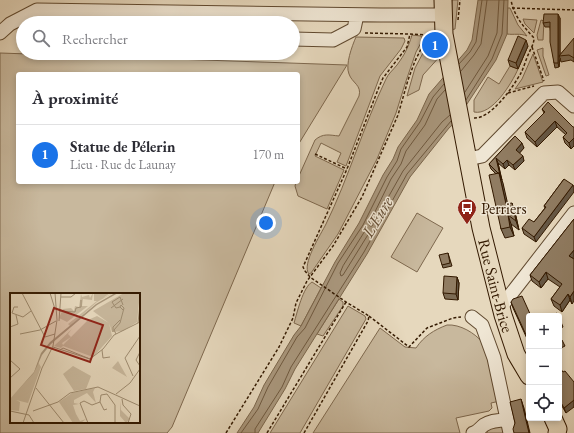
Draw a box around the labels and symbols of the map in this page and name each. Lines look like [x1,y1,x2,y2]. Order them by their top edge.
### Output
pin: 1 [422,30,448,60]
water label: L'Eure [356,192,398,242]
bus stop icon: Perriers [456,197,478,225]
place label: Perriers [481,198,527,219]
your location [256,213,276,233]
street label: Rue Saint-Brice [473,237,518,335]
inset map [10,293,140,423]

